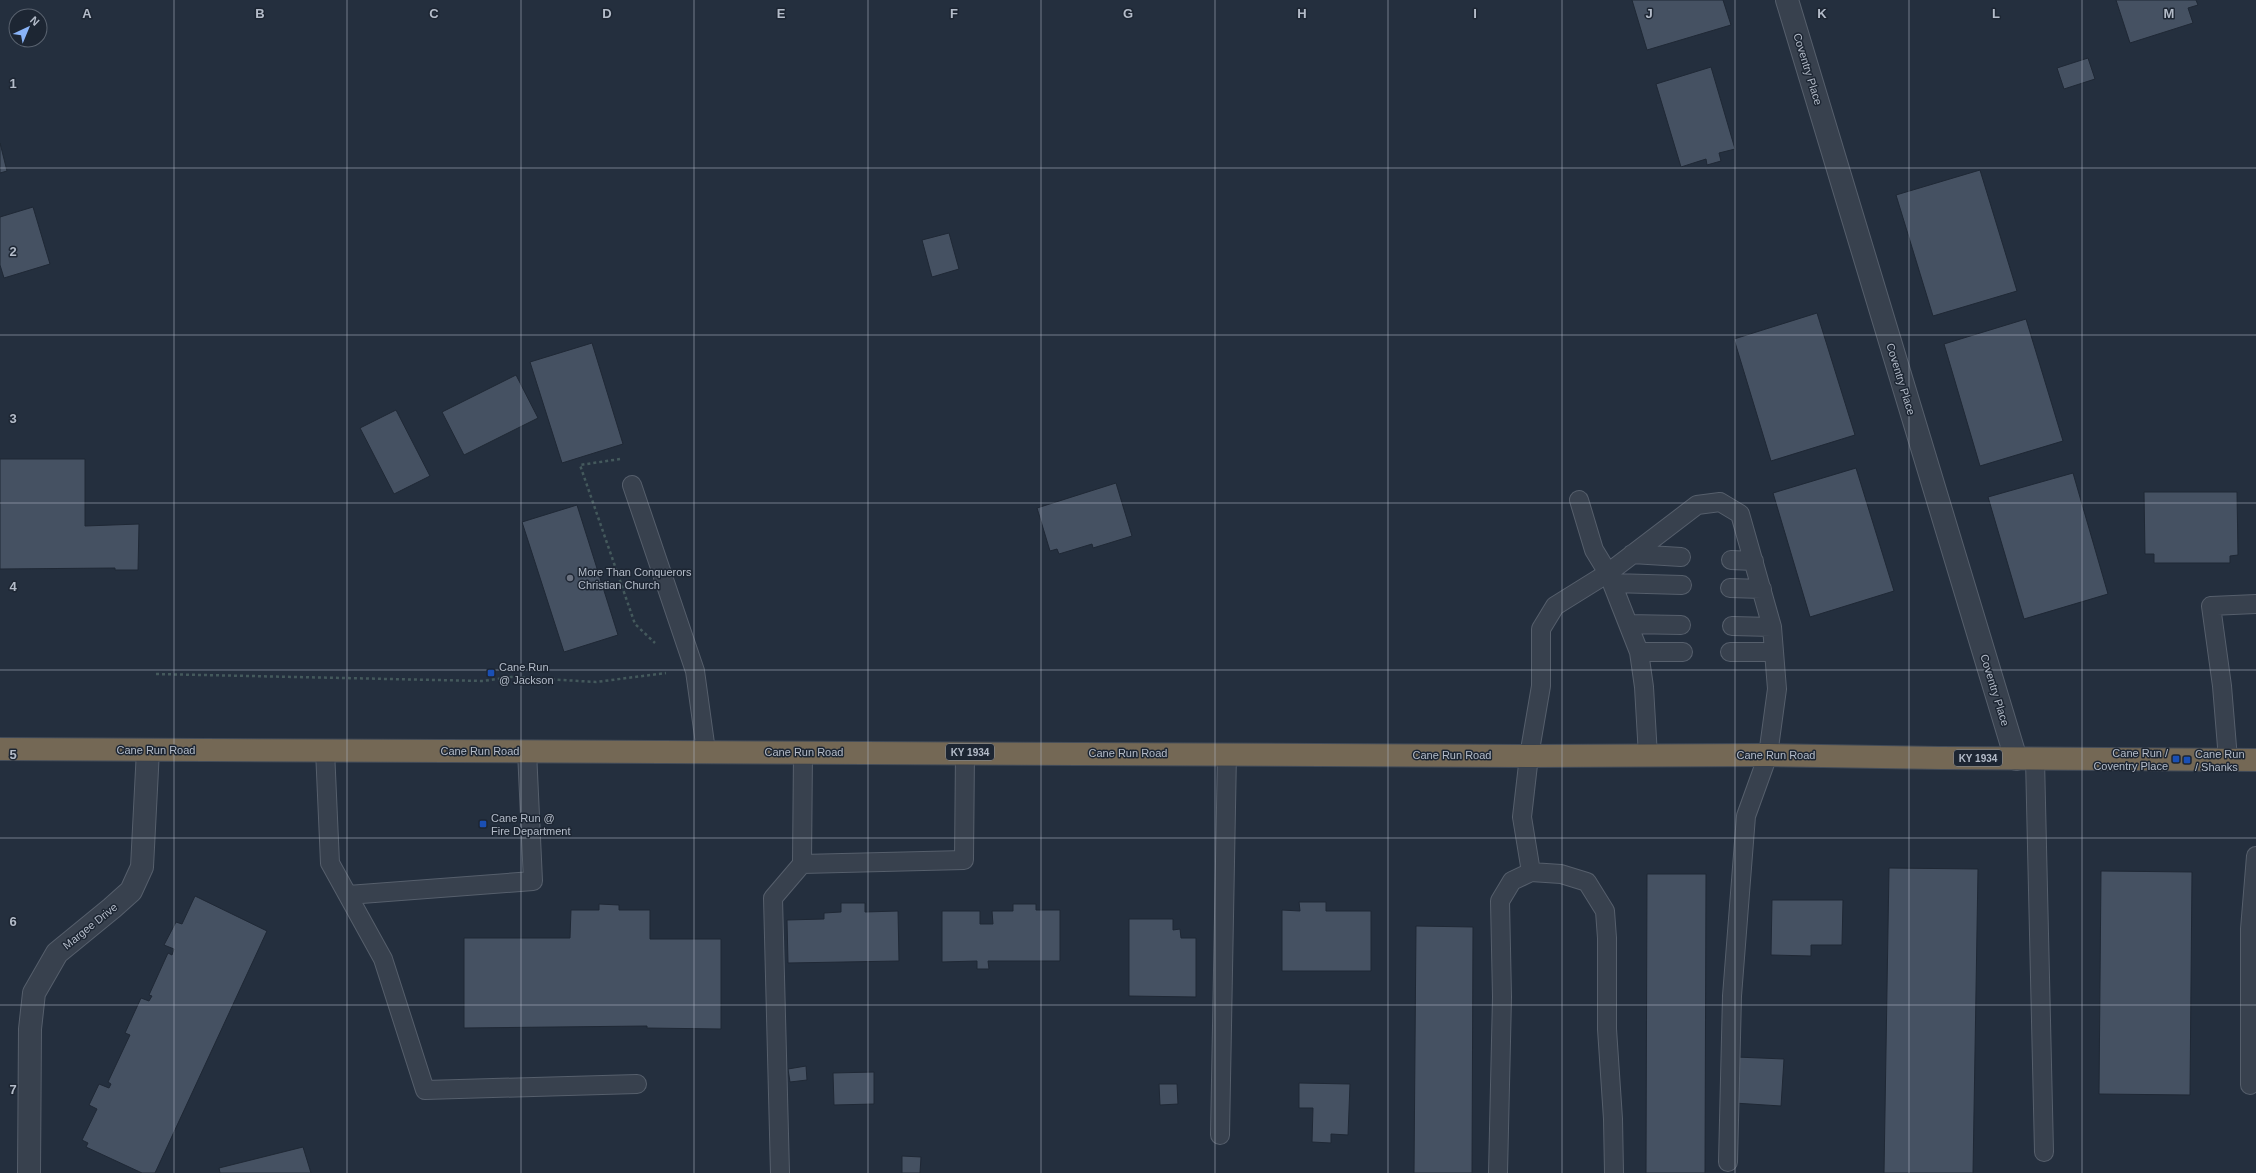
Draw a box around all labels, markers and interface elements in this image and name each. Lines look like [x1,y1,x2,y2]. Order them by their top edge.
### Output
text: A [82,6,92,21]
text: B [255,6,265,21]
text: C [429,6,439,21]
text: D [602,6,612,21]
text: E [777,6,786,21]
text: F [950,6,958,21]
text: G [1123,6,1133,21]
text: H [1297,6,1307,21]
text: I [1473,6,1477,21]
text: J [1645,6,1653,21]
text: K [1817,6,1827,21]
text: L [1992,6,2000,21]
text: M [2164,6,2174,21]
north arrow [8,8,48,48]
text: N [28,14,42,28]
street label: Coventry Place [1791,32,1825,106]
text: 1 [9,76,17,91]
text: 2 [9,244,17,259]
street label: Coventry Place [1884,342,1918,416]
text: 3 [9,411,17,426]
place label: More Than Conquerors Christian Church [578,566,692,591]
marker: More Than Conquerors Christian Church [565,573,575,583]
text: 4 [9,579,17,594]
street label: Coventry Place [1978,653,2012,727]
place label: Cane Run @ Jackson [499,661,554,686]
marker: Cane Run @ Jackson [486,668,496,678]
street label: Cane Run Road [117,744,195,756]
road number: KY 1934 [946,744,994,760]
street label: Cane Run Road [441,745,519,757]
street label: Cane Run Road [765,746,843,758]
text: 5 [9,747,17,762]
street label: Cane Run Road [1089,747,1167,759]
place label: Cane Run / Coventry Place [2093,747,2169,772]
place label: Cane Run / Shanks [2195,748,2245,773]
street label: Cane Run Road [1413,749,1491,761]
street label: Cane Run Road [1737,749,1815,761]
road number: KY 1934 [1954,750,2002,766]
marker: Cane Run / Coventry Place [2171,754,2181,764]
marker: Cane Run / Shanks [2182,755,2192,765]
place label: Cane Run @ Fire Department [491,812,570,837]
marker: Cane Run @ Fire Department [478,819,488,829]
street label: Margee Drive [61,901,119,951]
text: 6 [9,914,17,929]
text: 7 [9,1082,17,1097]

